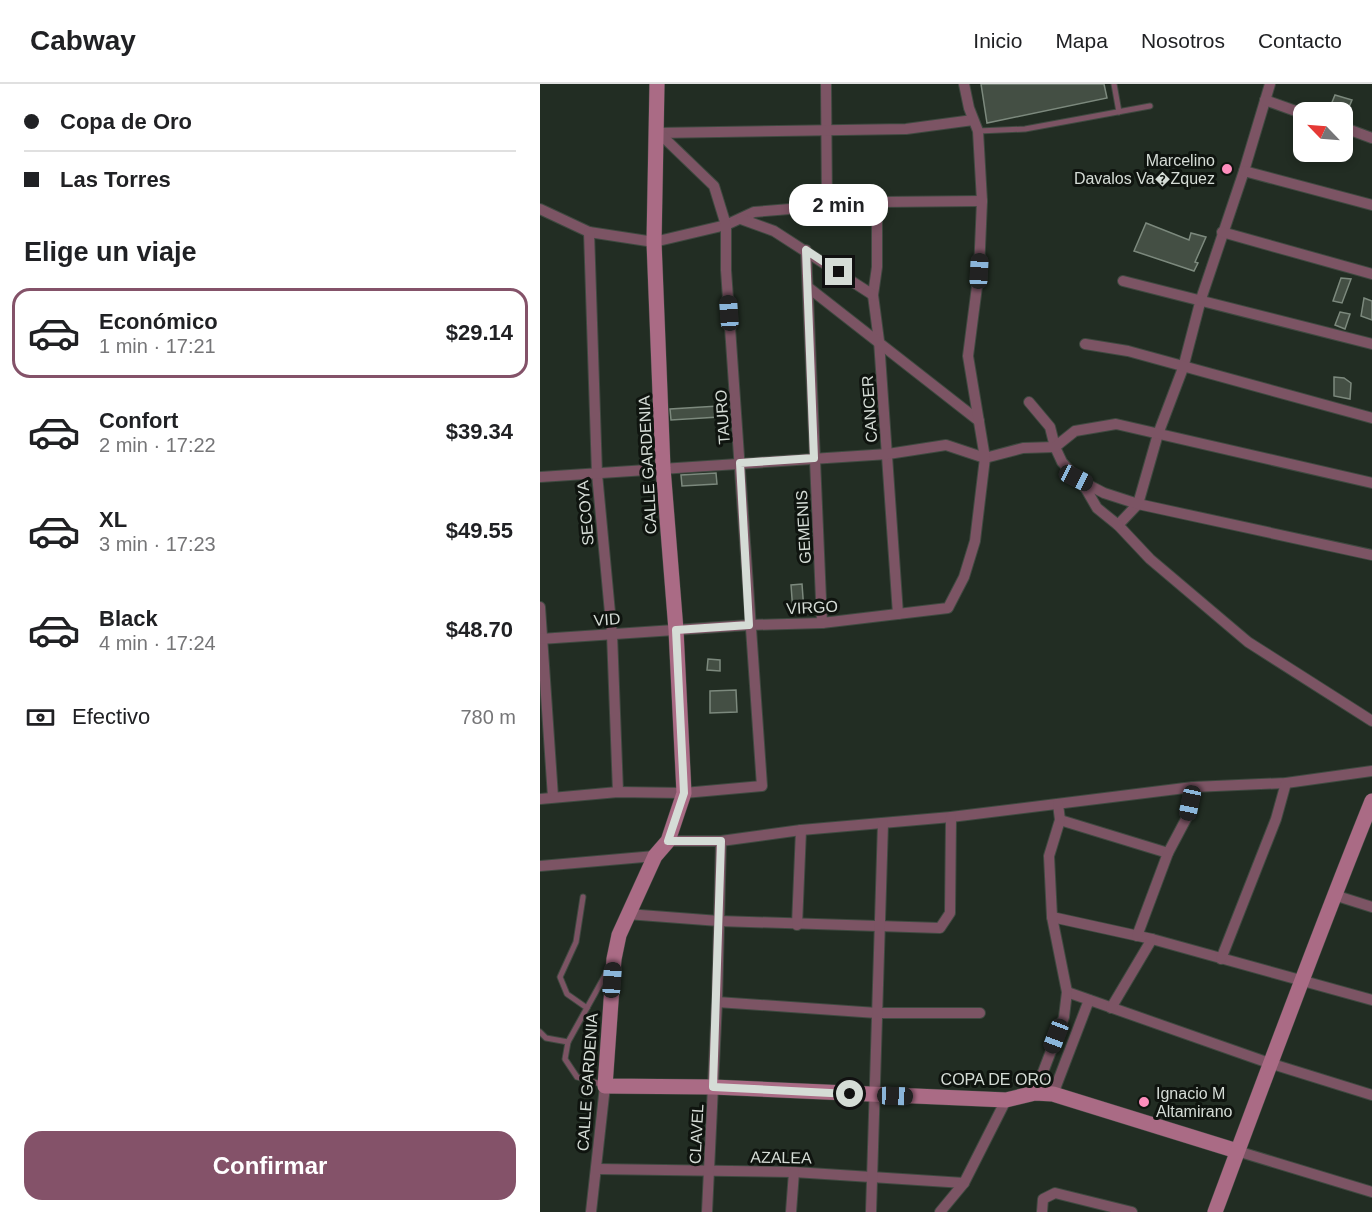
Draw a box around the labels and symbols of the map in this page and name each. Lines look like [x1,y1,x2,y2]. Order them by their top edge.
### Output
north arrow [1293,102,1353,162]
place label: Marcelino Davalos Va�Zquez [1074,152,1215,187]
marker: Marcelino Davalos Va�Zquez [1220,162,1234,176]
callout: 2 min [790,185,888,227]
car [969,253,989,289]
route end [825,258,852,285]
car [719,294,739,332]
street label: CANCER [859,375,880,443]
street label: TAURO [712,389,733,445]
street label: CALLE GARDENIA [635,395,660,535]
car [1056,462,1096,494]
street label: SECOYA [574,479,597,546]
street label: GEMENIS [793,490,814,564]
street label: VIRGO [786,598,838,617]
street label: VID [593,610,621,629]
car [1177,784,1203,822]
car [602,961,622,999]
street label: CALLE GARDENIA [574,1012,601,1152]
car [1041,1016,1071,1056]
street label: COPA DE ORO [941,1071,1051,1088]
route start [836,1080,863,1107]
place label: Ignacio M Altamirano [1156,1085,1233,1120]
car [877,1086,913,1106]
marker: Ignacio M Altamirano [1137,1095,1151,1109]
street label: CLAVEL [686,1103,707,1165]
street label: AZALEA [750,1148,812,1167]

